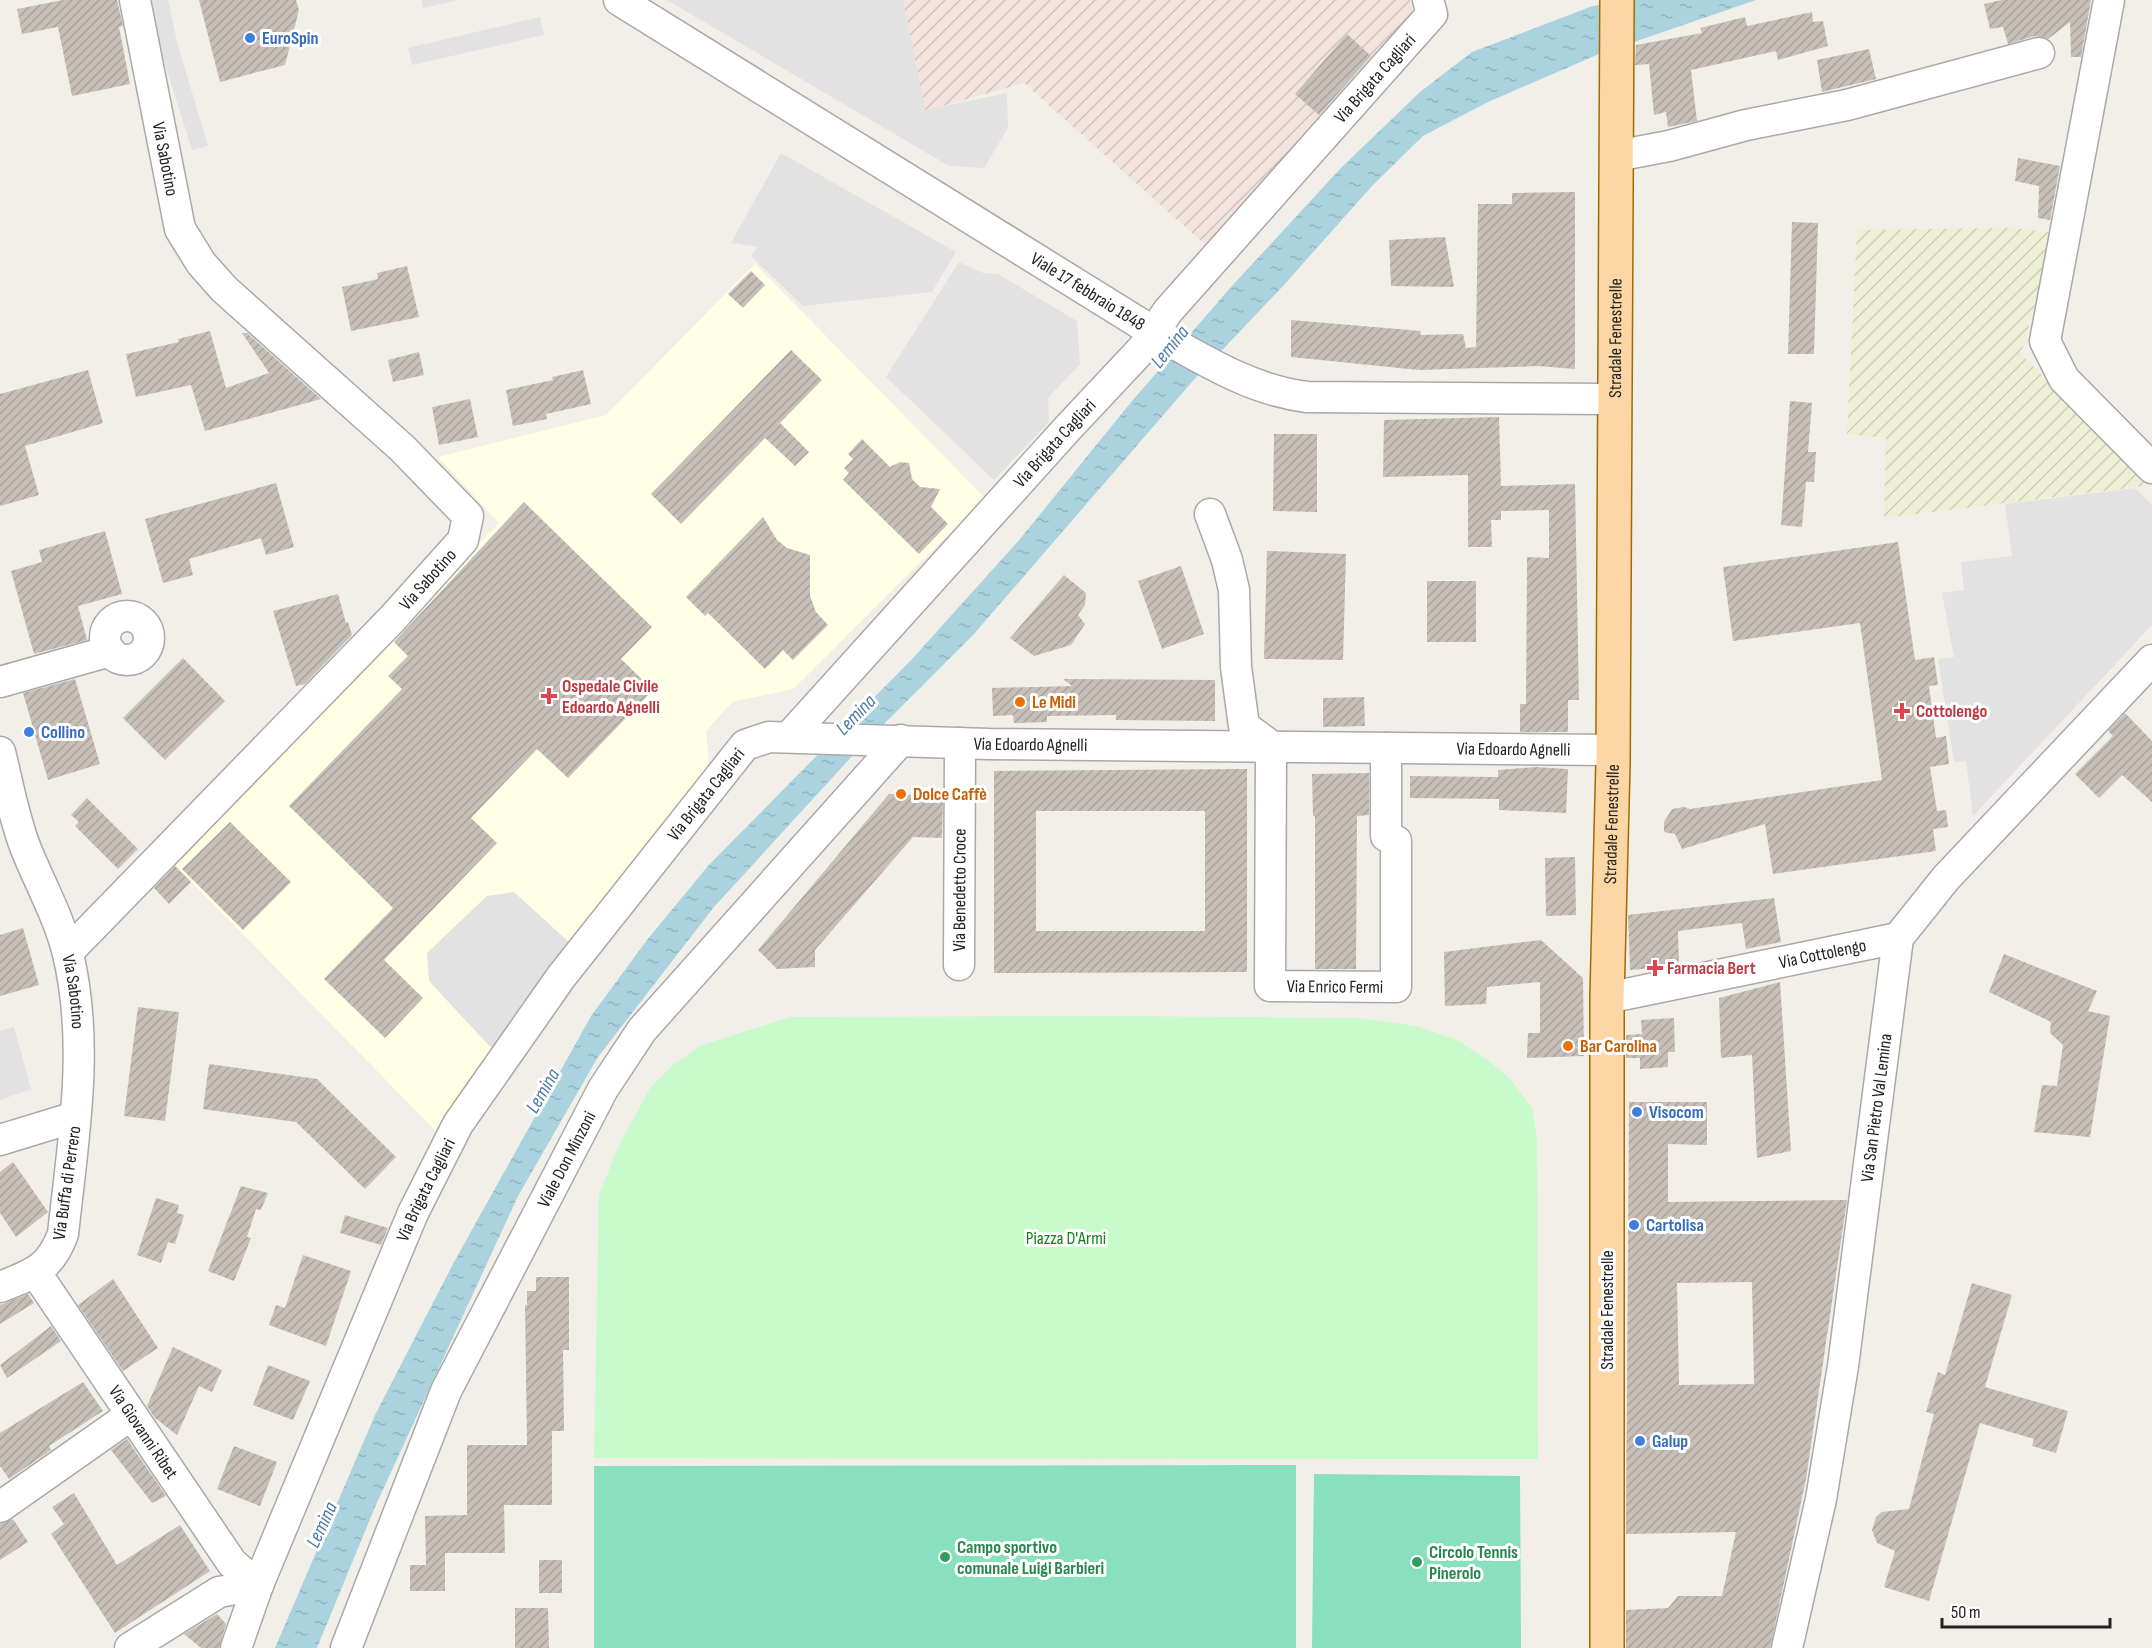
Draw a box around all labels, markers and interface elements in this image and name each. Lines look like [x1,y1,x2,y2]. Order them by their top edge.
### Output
place label: EuroSpin [262,28,319,49]
street label: Via Brigata Cagliari [1330,29,1420,127]
marker: EuroSpin [243,31,257,45]
street label: Via Sabotino [148,120,182,198]
street label: Viale 17 febbraio 1848 [1027,248,1149,335]
street label: Stradale Fenestrelle [1604,278,1626,398]
water label: Lemina [1146,321,1194,373]
street label: Via Brigata Cagliari [1009,395,1100,492]
street label: Via Sabotino [395,544,461,614]
place label: Ospedale Civile Edoardo Agnelli [562,676,660,718]
marker: Ospedale Civile Edoardo Agnelli [540,687,558,705]
water label: Lemina [831,690,881,740]
place label: Le Midi [1032,692,1076,713]
marker: Le Midi [1013,695,1027,709]
place label: Cottolengo [1916,701,1987,722]
marker: Cottolengo [1893,702,1911,720]
place label: Collino [41,722,85,743]
marker: Collino [22,725,36,739]
street label: Via Edoardo Agnelli [973,733,1088,755]
street label: Via Edoardo Agnelli [1456,738,1571,760]
street label: Via Brigata Cagliari [663,744,749,845]
street label: Stradale Fenestrelle [1599,764,1623,884]
place label: Dolce Caffè [913,784,987,805]
marker: Dolce Caffè [894,787,908,801]
street label: Via Benedetto Croce [949,829,970,951]
street label: Via Cottolengo [1777,934,1868,973]
street label: Via Sabotino [58,952,89,1030]
place label: Farmacia Bert [1667,958,1756,979]
marker: Farmacia Bert [1648,961,1662,975]
street label: Via Enrico Fermi [1287,976,1383,997]
street label: Via San Pietro Val Lemina [1856,1032,1896,1183]
place label: Bar Carolina [1580,1036,1657,1057]
marker: Bar Carolina [1561,1039,1575,1053]
water label: Lemina [521,1064,565,1118]
place label: Visocom [1649,1102,1704,1123]
marker: Visocom [1630,1105,1644,1119]
street label: Viale Don Minzoni [533,1108,600,1211]
street label: Via Buffa di Perrero [49,1125,85,1241]
street label: Via Brigata Cagliari [392,1135,460,1245]
place label: Cartolisa [1646,1215,1704,1236]
marker: Cartolisa [1627,1218,1641,1232]
park label: Piazza D'Armi [1026,1228,1106,1249]
street label: Stradale Fenestrelle [1597,1250,1618,1370]
street label: Via Giovanni Ribet [105,1381,183,1483]
place label: Galup [1652,1431,1688,1452]
marker: Galup [1633,1434,1647,1448]
water label: Lemina [301,1498,343,1552]
place label: Campo sportivo comunale Luigi Barbieri [957,1537,1104,1579]
place label: Circolo Tennis Pinerolo [1429,1542,1518,1584]
marker: Campo sportivo comunale Luigi Barbieri [938,1550,952,1564]
marker: Circolo Tennis Pinerolo [1410,1555,1424,1569]
scale bar [1942,1591,2110,1629]
text: 50 m [1951,1602,1981,1623]

